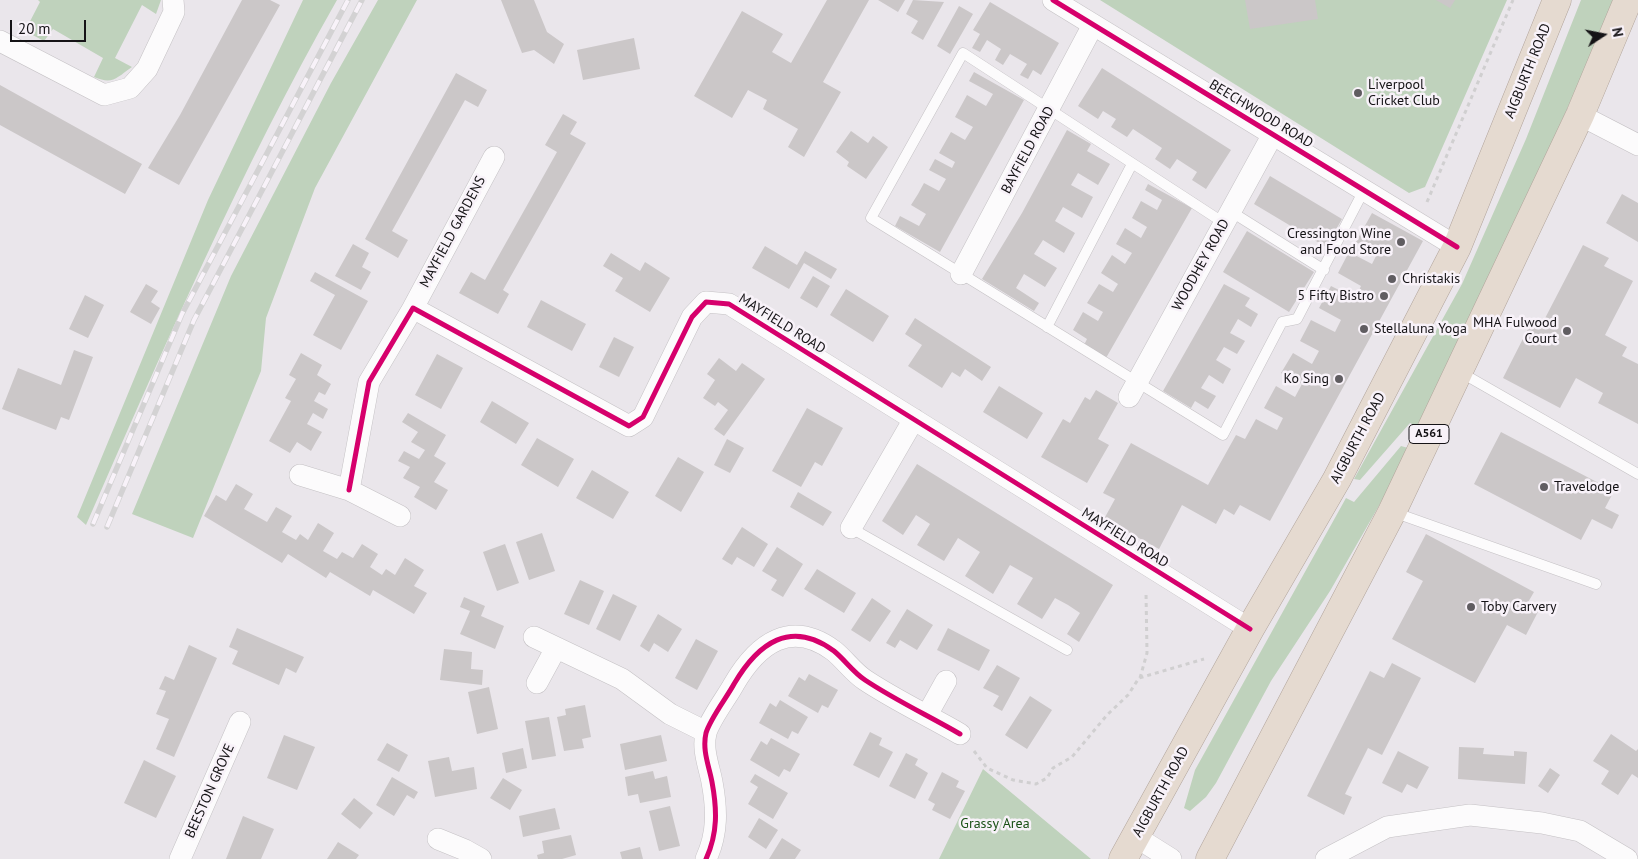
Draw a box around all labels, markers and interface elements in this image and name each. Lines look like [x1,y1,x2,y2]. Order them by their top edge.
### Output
scale bar [12,10,89,42]
north arrow [1578,10,1628,60]
text: 20 m [18,19,51,38]
street label: AIGBURTH ROAD [1501,21,1555,121]
text: N [1608,26,1627,38]
street label: BEECHWOOD ROAD [1206,76,1316,152]
place label: Liverpool Cricket Club [1368,77,1440,110]
marker: Liverpool Cricket Club [1352,87,1364,99]
street label: BAYFIELD ROAD [998,103,1058,197]
street label: MAYFIELD GARDENS [417,173,489,291]
street label: WOODHEY ROAD [1169,216,1233,314]
place label: Cressington Wine and Food Store [1287,226,1391,258]
marker: Cressington Wine and Food Store [1395,236,1407,248]
place label: Christakis [1402,271,1460,287]
marker: Christakis [1386,273,1398,285]
place label: 5 Fifty Bistro [1298,288,1374,304]
marker: 5 Fifty Bistro [1378,290,1390,302]
street label: MAYFIELD ROAD [735,291,829,357]
place label: MHA Fulwood Court [1473,315,1557,348]
place label: Stellaluna Yoga [1374,321,1467,337]
marker: Stellaluna Yoga [1358,323,1370,335]
marker: MHA Fulwood Court [1561,325,1573,337]
place label: Ko Sing [1284,371,1329,387]
marker: Ko Sing [1333,373,1345,385]
street label: AIGBURTH ROAD [1327,390,1389,486]
road number: A561 [1409,424,1449,444]
place label: Travelodge [1554,479,1619,495]
marker: Travelodge [1538,481,1550,493]
street label: MAYFIELD ROAD [1078,505,1172,571]
place label: Toby Carvery [1481,599,1557,615]
marker: Toby Carvery [1465,601,1477,613]
street label: BEESTON GROVE [182,741,238,841]
street label: AIGBURTH ROAD [1129,744,1193,840]
park label: Grassy Area [960,816,1030,832]

